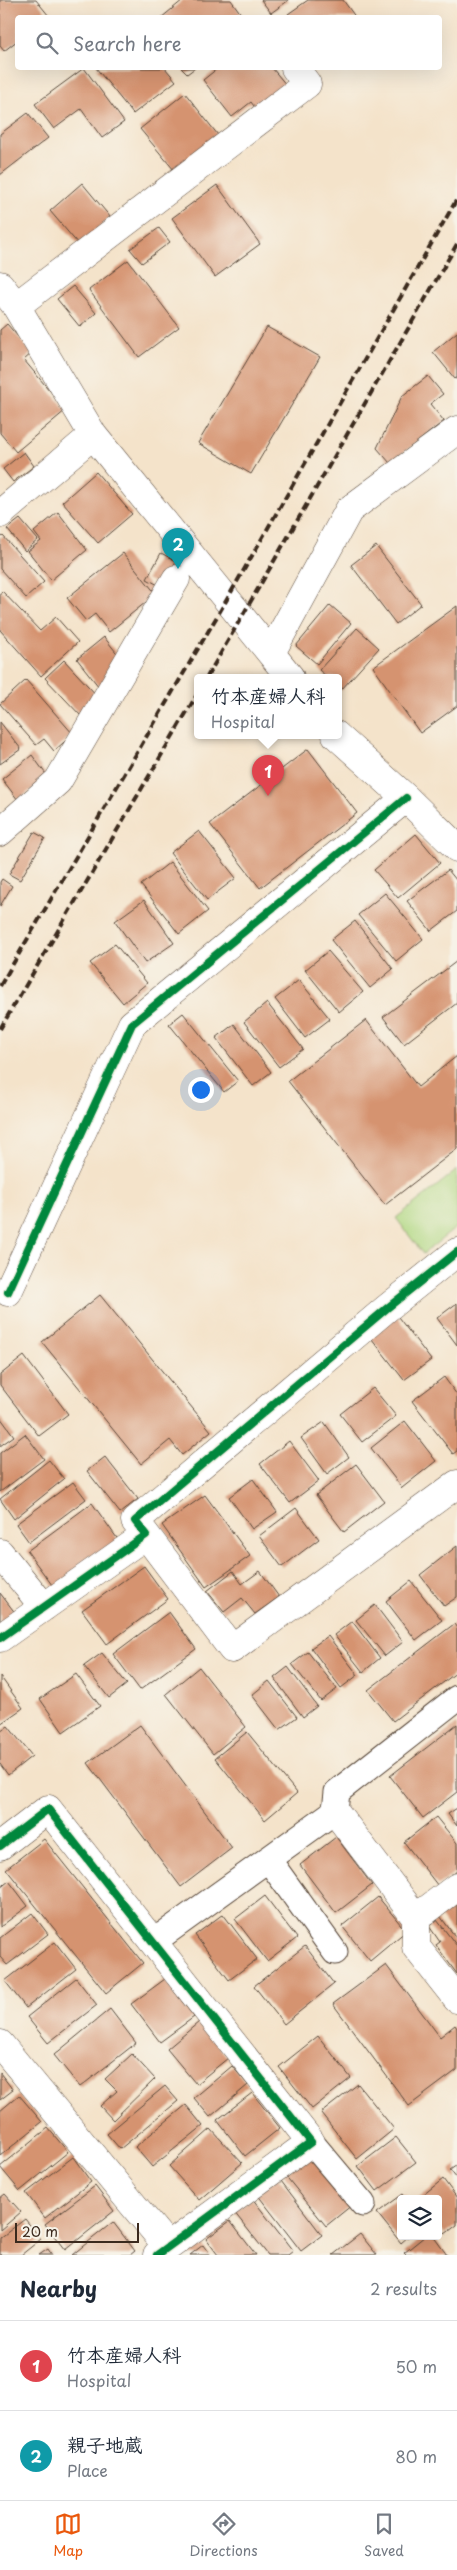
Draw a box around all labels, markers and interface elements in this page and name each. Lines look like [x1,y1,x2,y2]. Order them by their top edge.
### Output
search box [15,15,442,70]
icon: search [33,29,61,57]
text: Search here [73,29,182,57]
pin: 2 [162,528,194,569]
popup [194,674,342,739]
text: 竹本産婦人科 [211,681,325,709]
text: Hospital [211,709,275,733]
pin: 1 [252,755,284,796]
your location [188,1077,214,1103]
map controls [397,2195,442,2240]
button: layers [397,2195,442,2240]
scale bar [15,2220,139,2243]
text: 20 m [22,2221,58,2242]
text: Nearby [20,2272,97,2304]
text: 2 results [370,2276,437,2300]
text: 竹本産婦人科 [67,2340,181,2368]
text: 1 [32,2354,40,2378]
text: 50 m [396,2354,437,2378]
text: Hospital [67,2368,131,2392]
text: 親子地蔵 [67,2430,143,2458]
text: 2 [30,2444,42,2468]
text: 80 m [395,2444,437,2468]
text: Place [67,2458,108,2482]
tab: Map [53,2510,83,2561]
tab: Directions [190,2510,258,2561]
tab: Saved [364,2510,404,2561]

